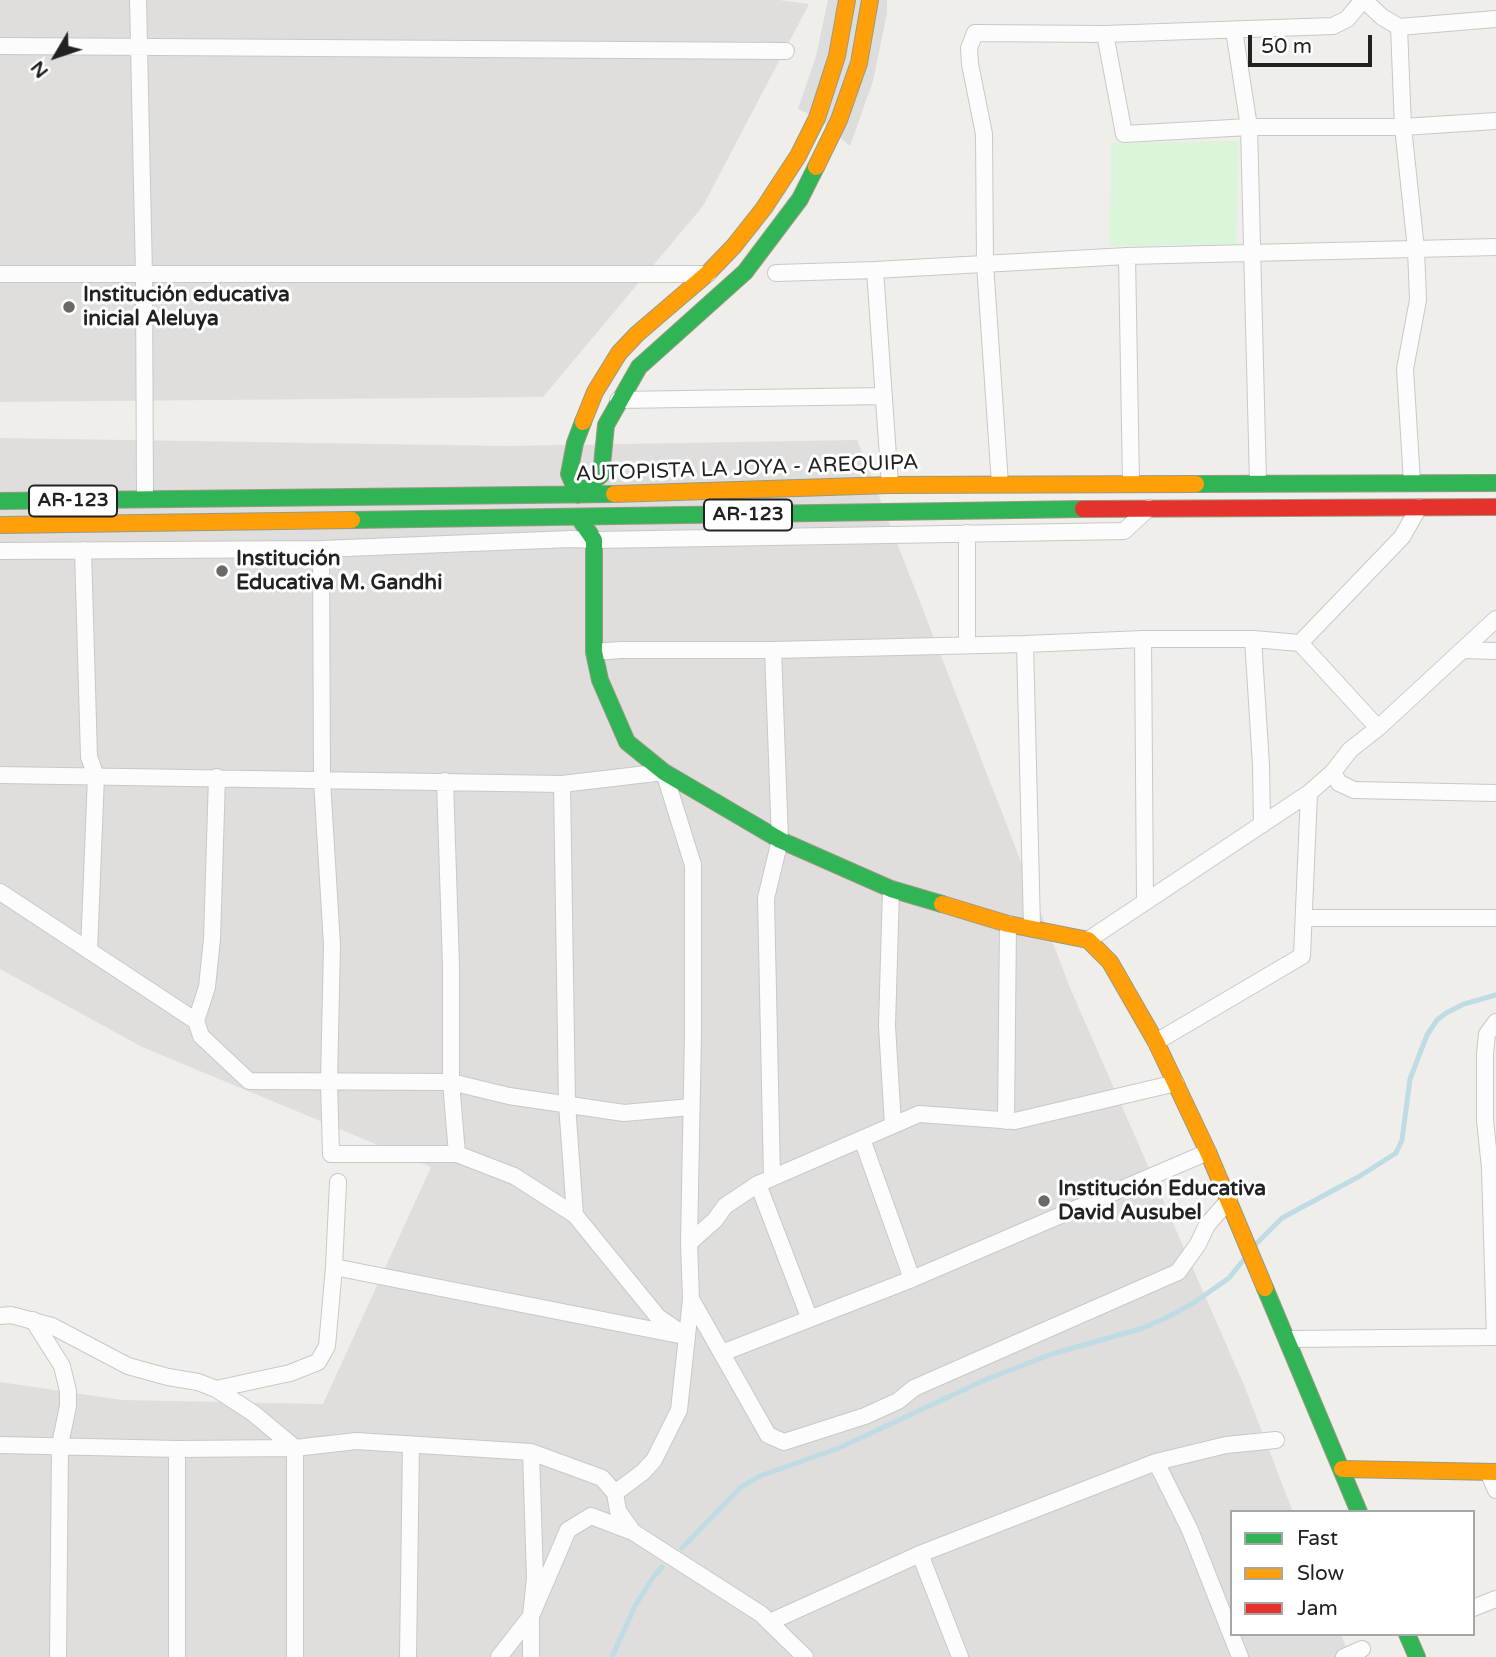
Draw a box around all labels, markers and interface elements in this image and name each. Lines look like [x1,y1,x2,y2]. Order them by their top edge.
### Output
north arrow [21,21,91,91]
scale bar [1251,21,1375,65]
text: 50 m [1261,34,1312,59]
text: N [26,56,53,82]
place label: Institución educativa inicial Aleluya [83,282,290,332]
marker: Institución educativa inicial Aleluya [61,299,77,315]
street label: AUTOPISTA LA JOYA - AREQUIPA [575,450,919,488]
road number: AR-123 [29,486,117,516]
road number: AR-123 [704,500,792,530]
place label: Institución Educativa M. Gandhi [236,546,442,596]
marker: Institución Educativa M. Gandhi [214,563,230,579]
place label: Institución Educativa David Ausubel [1058,1176,1266,1226]
marker: Institución Educativa David Ausubel [1036,1193,1052,1209]
legend [1230,1510,1475,1636]
text: Fast [1297,1526,1338,1551]
text: Slow [1297,1561,1344,1586]
text: Jam [1297,1596,1338,1621]

